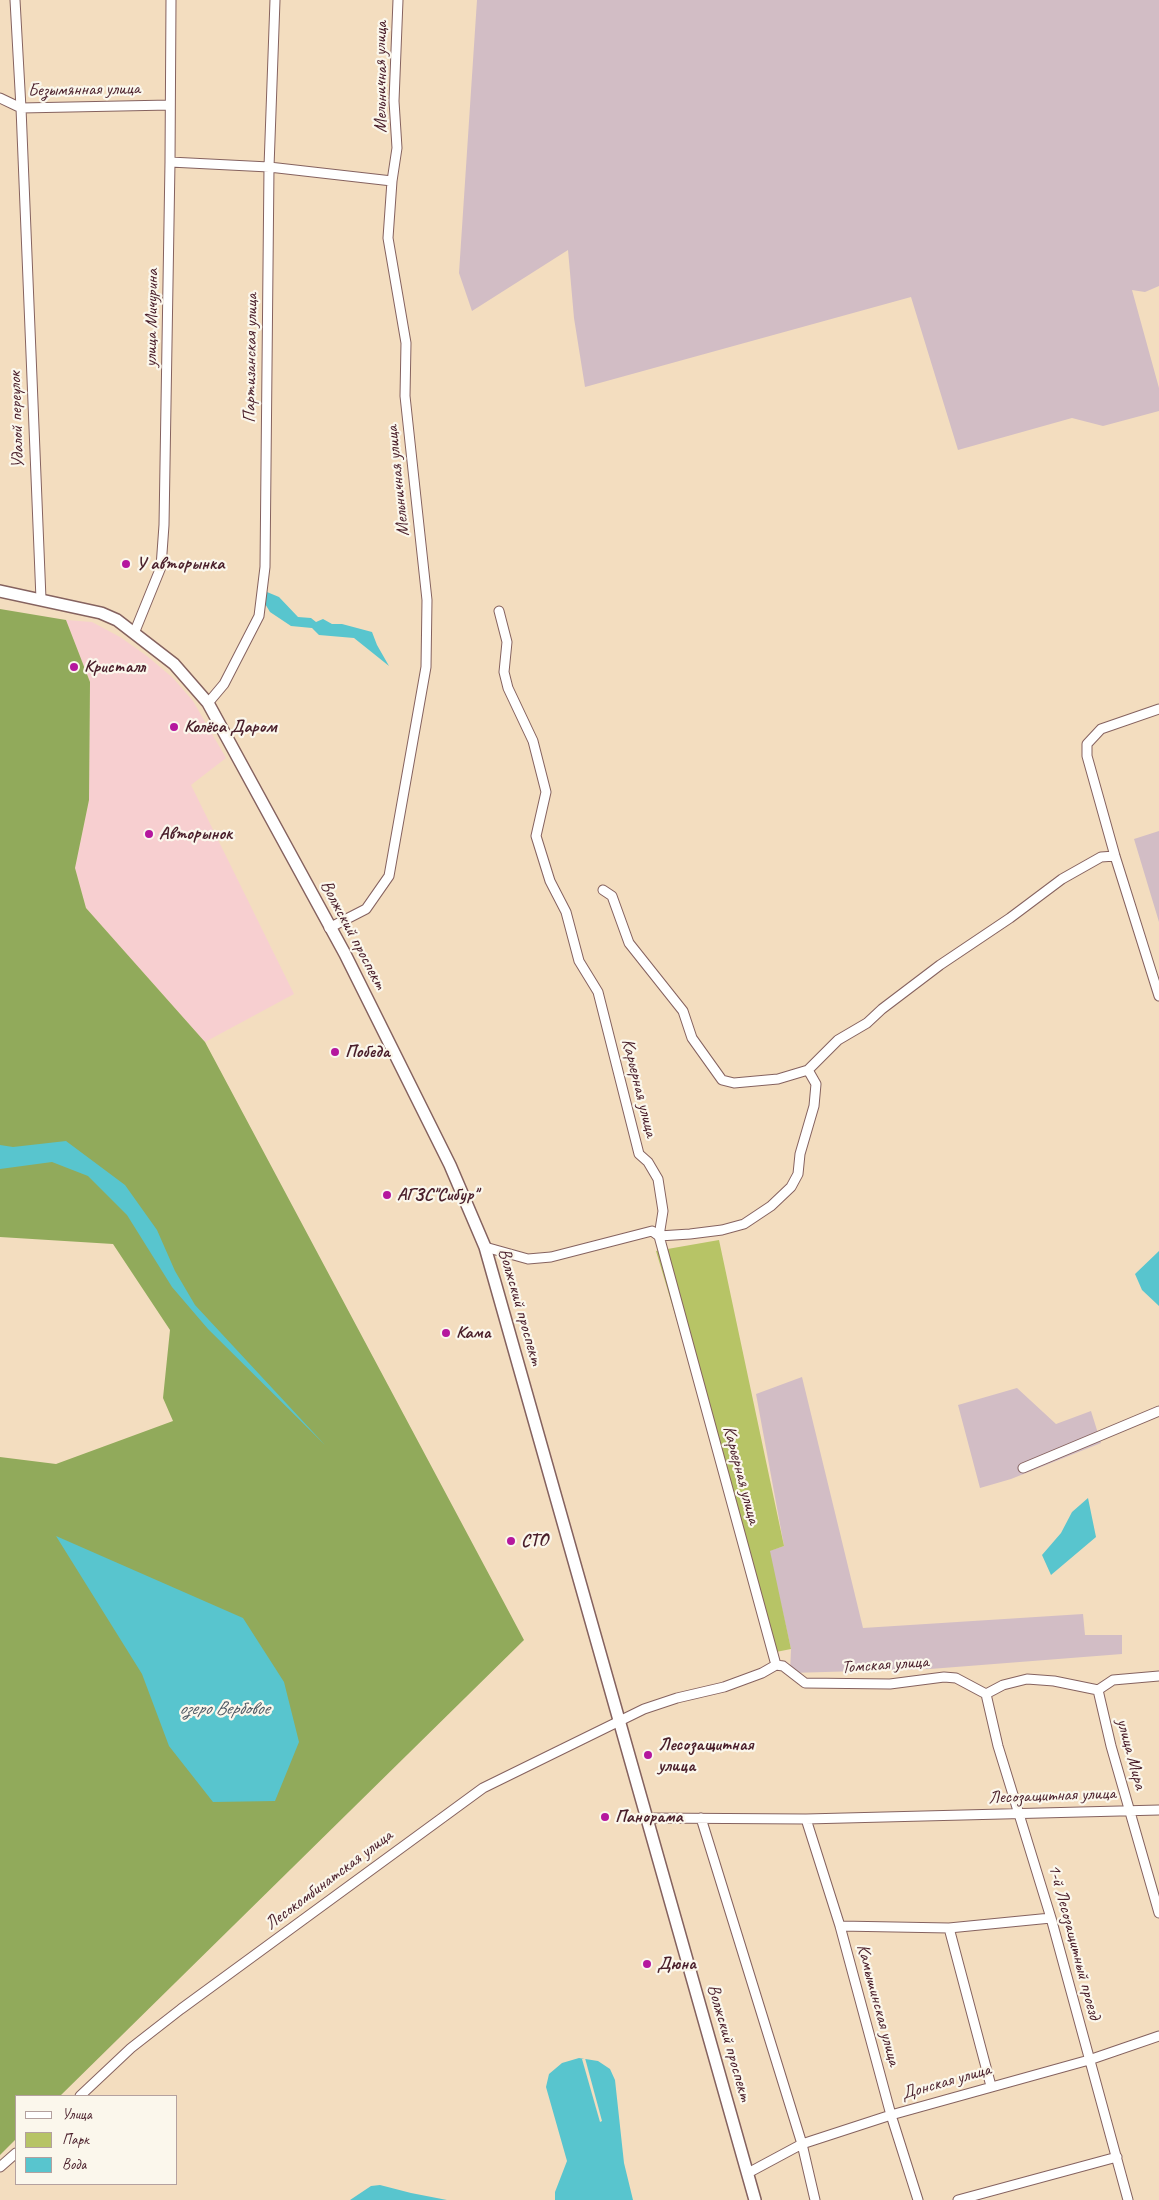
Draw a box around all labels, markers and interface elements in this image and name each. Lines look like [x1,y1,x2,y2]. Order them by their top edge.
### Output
street label: Мельничная улица [370,21,392,133]
street label: Безымянная улица [28,78,140,102]
street label: улица Мичурина [140,269,164,367]
street label: Партизанская улица [239,293,263,423]
street label: Удалой переулок [5,371,29,469]
street label: Мельничная улица [381,425,415,537]
place label: У авторынка [136,553,224,575]
marker: У авторынка [120,558,132,570]
place label: Кристалл [84,656,146,678]
marker: Кристалл [68,661,80,673]
place label: Колёса Даром [184,716,277,738]
marker: Колёса Даром [168,721,180,733]
place label: Авторынок [159,823,232,845]
marker: Авторынок [143,828,155,840]
street label: Волжский проспект [315,877,391,993]
street label: Карьерная улица [616,1037,662,1139]
place label: Победа [345,1041,390,1063]
marker: Победа [329,1046,341,1058]
place label: АГЗС"Сибур" [397,1184,478,1206]
marker: АГЗС"Сибур" [381,1189,393,1201]
street label: Волжский проспект [493,1246,547,1368]
place label: Кама [456,1322,491,1344]
marker: Кама [440,1327,452,1339]
street label: Карьерная улица [718,1424,764,1526]
place label: СТО [521,1530,548,1552]
marker: СТО [505,1535,517,1547]
street label: Томская улица [841,1651,929,1679]
water label: озеро Вербовое [179,1698,269,1720]
street label: улица Мира [1111,1716,1151,1792]
place label: Лесозащитная улица [658,1734,754,1776]
marker: Лесозащитная улица [642,1749,654,1761]
street label: Лесозащитная улица [988,1783,1116,1809]
place label: Панорама [615,1806,682,1828]
marker: Панорама [599,1811,611,1823]
street label: Лесокомбинатская улица [261,1825,397,1935]
street label: 1-й Лесозащитный проезд [1043,1862,1105,2022]
street label: Камышинская улица [851,1942,905,2068]
place label: Дюна [657,1953,696,1975]
marker: Дюна [641,1958,653,1970]
street label: Волжский проспект [702,1982,756,2104]
street label: Донская улица [899,2059,993,2105]
legend [15,2095,178,2185]
text: Улица [62,2105,92,2124]
text: Парк [62,2130,89,2149]
text: Вода [62,2155,86,2174]

